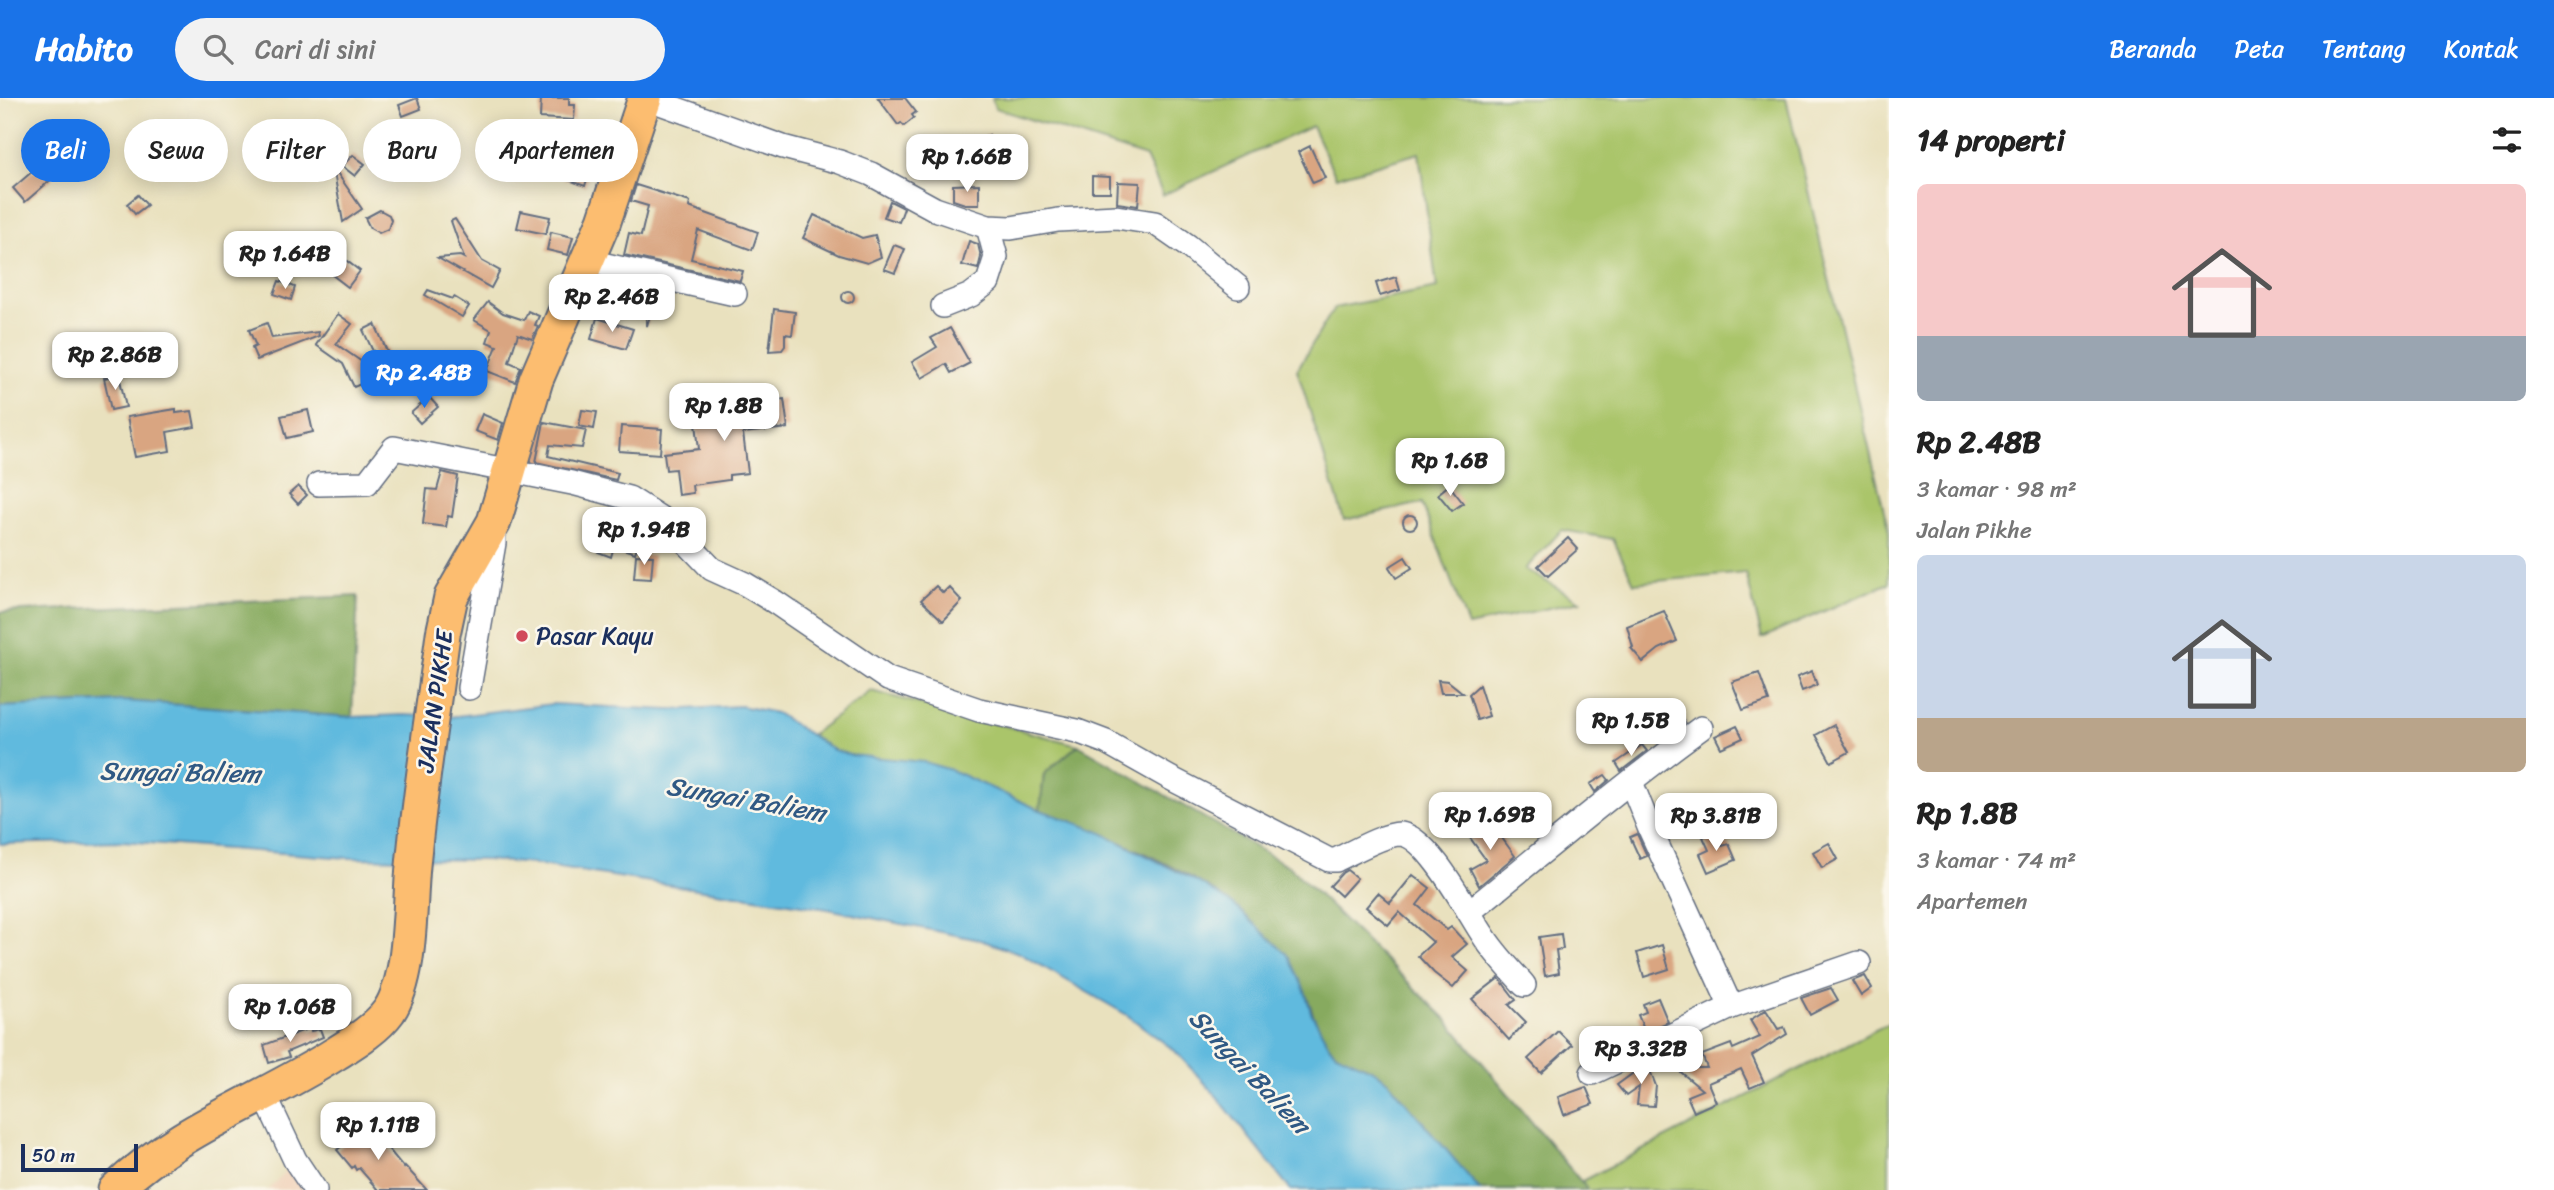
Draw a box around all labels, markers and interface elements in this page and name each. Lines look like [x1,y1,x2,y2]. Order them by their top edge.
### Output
search box [175,18,665,81]
text: Habito [35,20,133,78]
text: Cari di sini [255,26,375,72]
text: Beranda [2109,28,2196,70]
text: Peta [2234,28,2284,70]
text: Tentang [2322,28,2406,70]
text: Kontak [2444,28,2519,70]
icon: search [199,30,237,68]
text: 14 properti [1917,113,2065,167]
chip: Beli [21,119,110,182]
chip: Sewa [124,119,228,182]
chip: Filter [242,119,349,182]
chip: Baru [363,119,461,182]
chip: Apartemen [475,119,638,182]
icon: filters [2488,121,2526,159]
pin: Rp 1.66B [895,134,1039,194]
text: Rp 1.66B [922,136,1012,177]
icon: home [2159,230,2285,356]
pin: Rp 1.64B [213,232,357,291]
text: Rp 1.64B [240,233,330,274]
pin: Rp 2.46B [540,274,684,334]
text: Rp 2.46B [565,276,659,317]
pin: Rp 2.86B [43,332,187,392]
text: Rp 2.86B [68,334,162,375]
pin: Rp 2.48B [352,350,496,410]
text: Rp 2.48B [376,352,472,393]
pin: Rp 1.8B [659,384,789,443]
text: Rp 1.8B [685,385,763,426]
text: Rp 2.48B [1917,415,2041,469]
pin: Rp 1.6B [1385,438,1515,498]
text: Rp 1.6B [1412,440,1488,481]
text: 3 kamar · 98 m² [1917,469,2077,510]
pin: Rp 1.94B [572,508,716,567]
text: Rp 1.94B [598,509,690,550]
text: Jalan Pikhe [1917,510,2032,551]
icon: home [2159,601,2285,727]
place label: Pasar Kayu [536,615,654,657]
street label: JALAN PIKHE [404,625,466,776]
marker: Pasar Kayu [514,628,530,644]
pin: Rp 1.5B [1566,698,1696,758]
text: Rp 1.5B [1592,700,1670,741]
water label: Sungai Baliem [99,748,264,796]
water label: Sungai Baliem [663,762,832,836]
text: Rp 1.8B [1917,786,2018,840]
pin: Rp 1.69B [1418,792,1562,852]
text: Rp 1.69B [1445,794,1535,835]
pin: Rp 3.81B [1644,794,1788,853]
text: Rp 3.81B [1671,795,1761,836]
text: 3 kamar · 74 m² [1917,840,2076,881]
text: Apartemen [1917,881,2027,922]
pin: Rp 1.06B [218,984,362,1044]
text: Rp 1.06B [244,986,336,1027]
water label: Sungai Baliem [1178,997,1325,1147]
pin: Rp 3.32B [1569,1026,1713,1086]
text: Rp 3.32B [1595,1028,1687,1069]
pin: Rp 1.11B [306,1102,450,1162]
text: Rp 1.11B [336,1104,420,1145]
text: 50 m [32,1139,75,1172]
scale bar [21,1141,138,1173]

